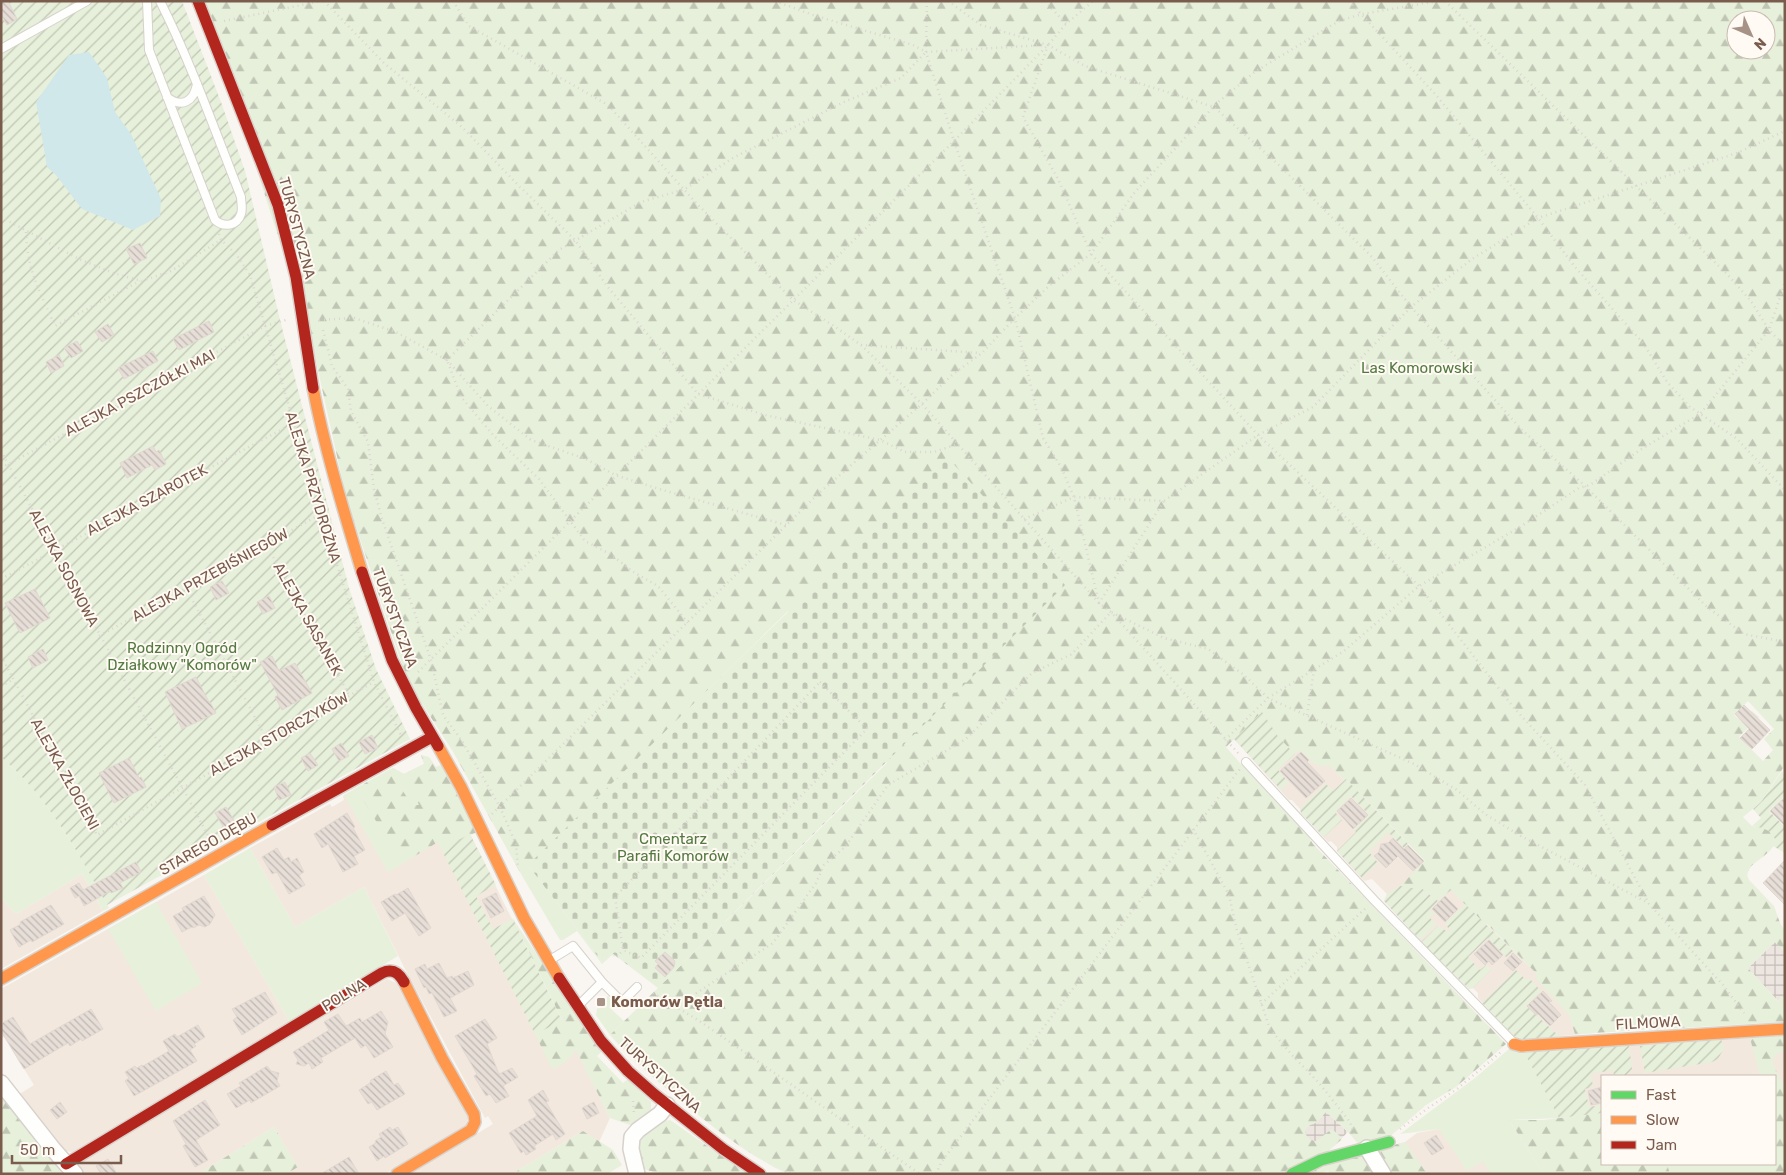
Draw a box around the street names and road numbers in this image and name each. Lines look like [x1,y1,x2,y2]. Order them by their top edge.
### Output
street label: TURYSTYCZNA [275,175,319,281]
street label: ALEJKA PSZCZÓŁKI MAI [62,346,218,440]
street label: ALEJKA PRZYDROŻNA [281,409,345,565]
street label: ALEJKA SZAROTEK [83,461,211,539]
street label: ALEJKA SOSNOWA [25,506,103,630]
street label: ALEJKA PRZEBIŚNIEGÓW [129,524,291,626]
street label: ALEJKA SASANEK [270,559,346,679]
street label: TURYSTYCZNA [369,566,421,670]
street label: ALEJKA STORCZYKÓW [206,688,352,780]
street label: ALEJKA ZŁOCIENI [27,715,103,833]
street label: STAREGO DĘBU [156,809,260,879]
street label: POLNA [318,975,370,1015]
street label: FILMOWA [1615,1012,1681,1034]
street label: TURYSTYCZNA [615,1033,705,1117]

